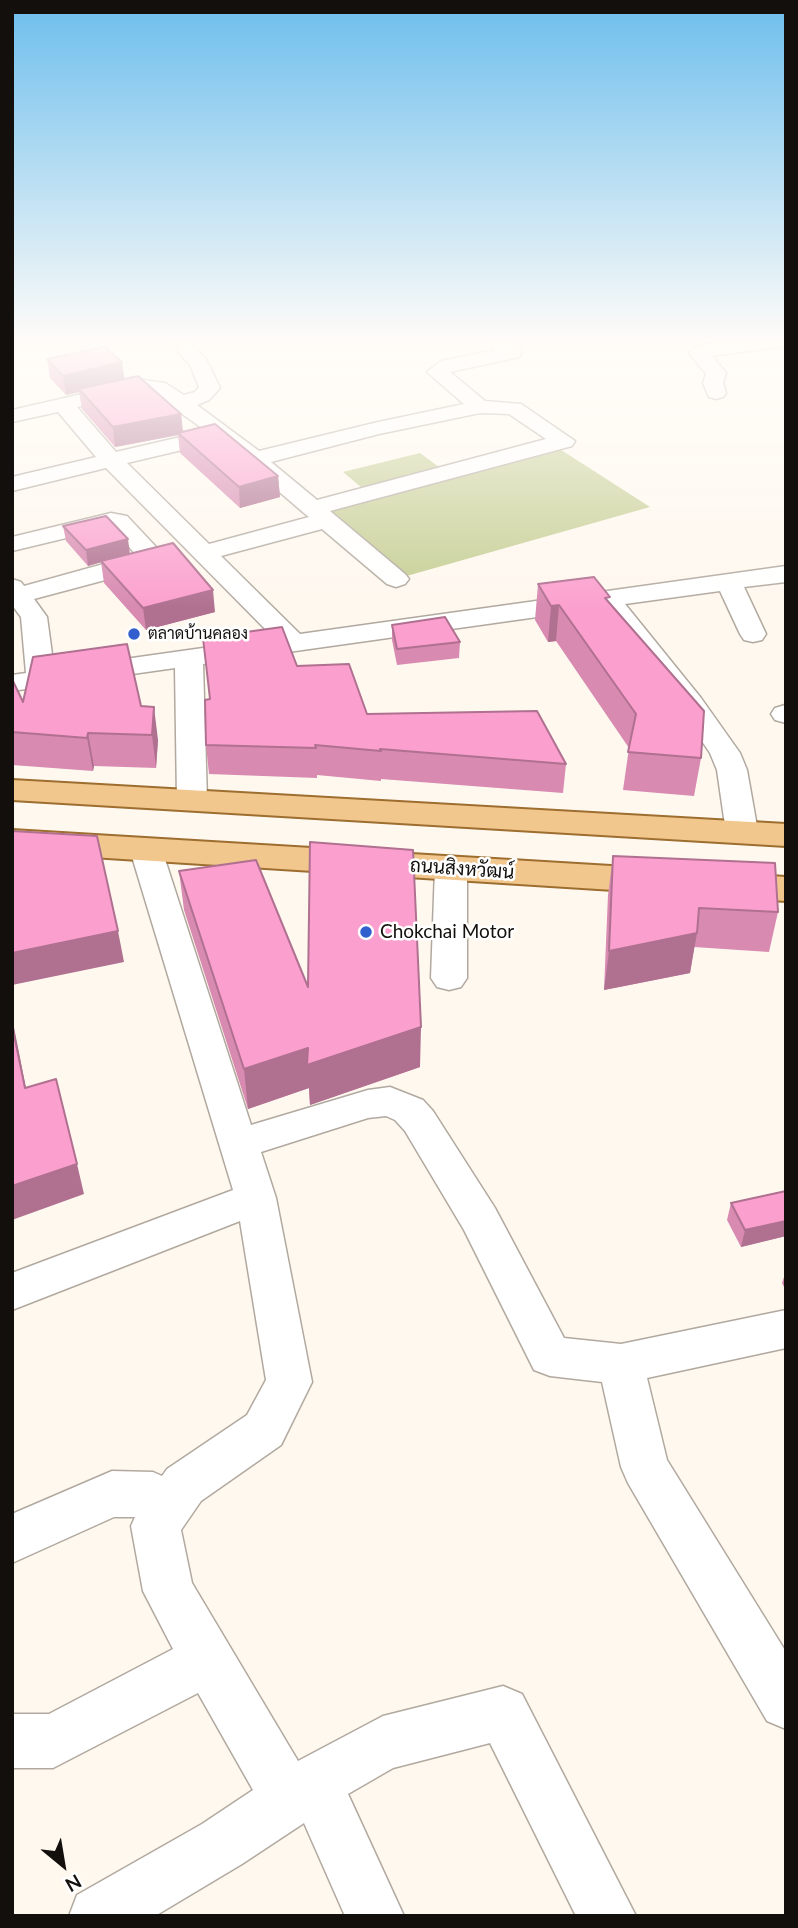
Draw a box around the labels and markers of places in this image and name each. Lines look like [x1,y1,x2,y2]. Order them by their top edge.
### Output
place label: ตลาดบ้านคลอง [148,624,248,644]
marker: ตลาดบ้านคลอง [126,626,142,642]
place label: Chokchai Motor [380,921,514,943]
marker: Chokchai Motor [358,924,374,940]

